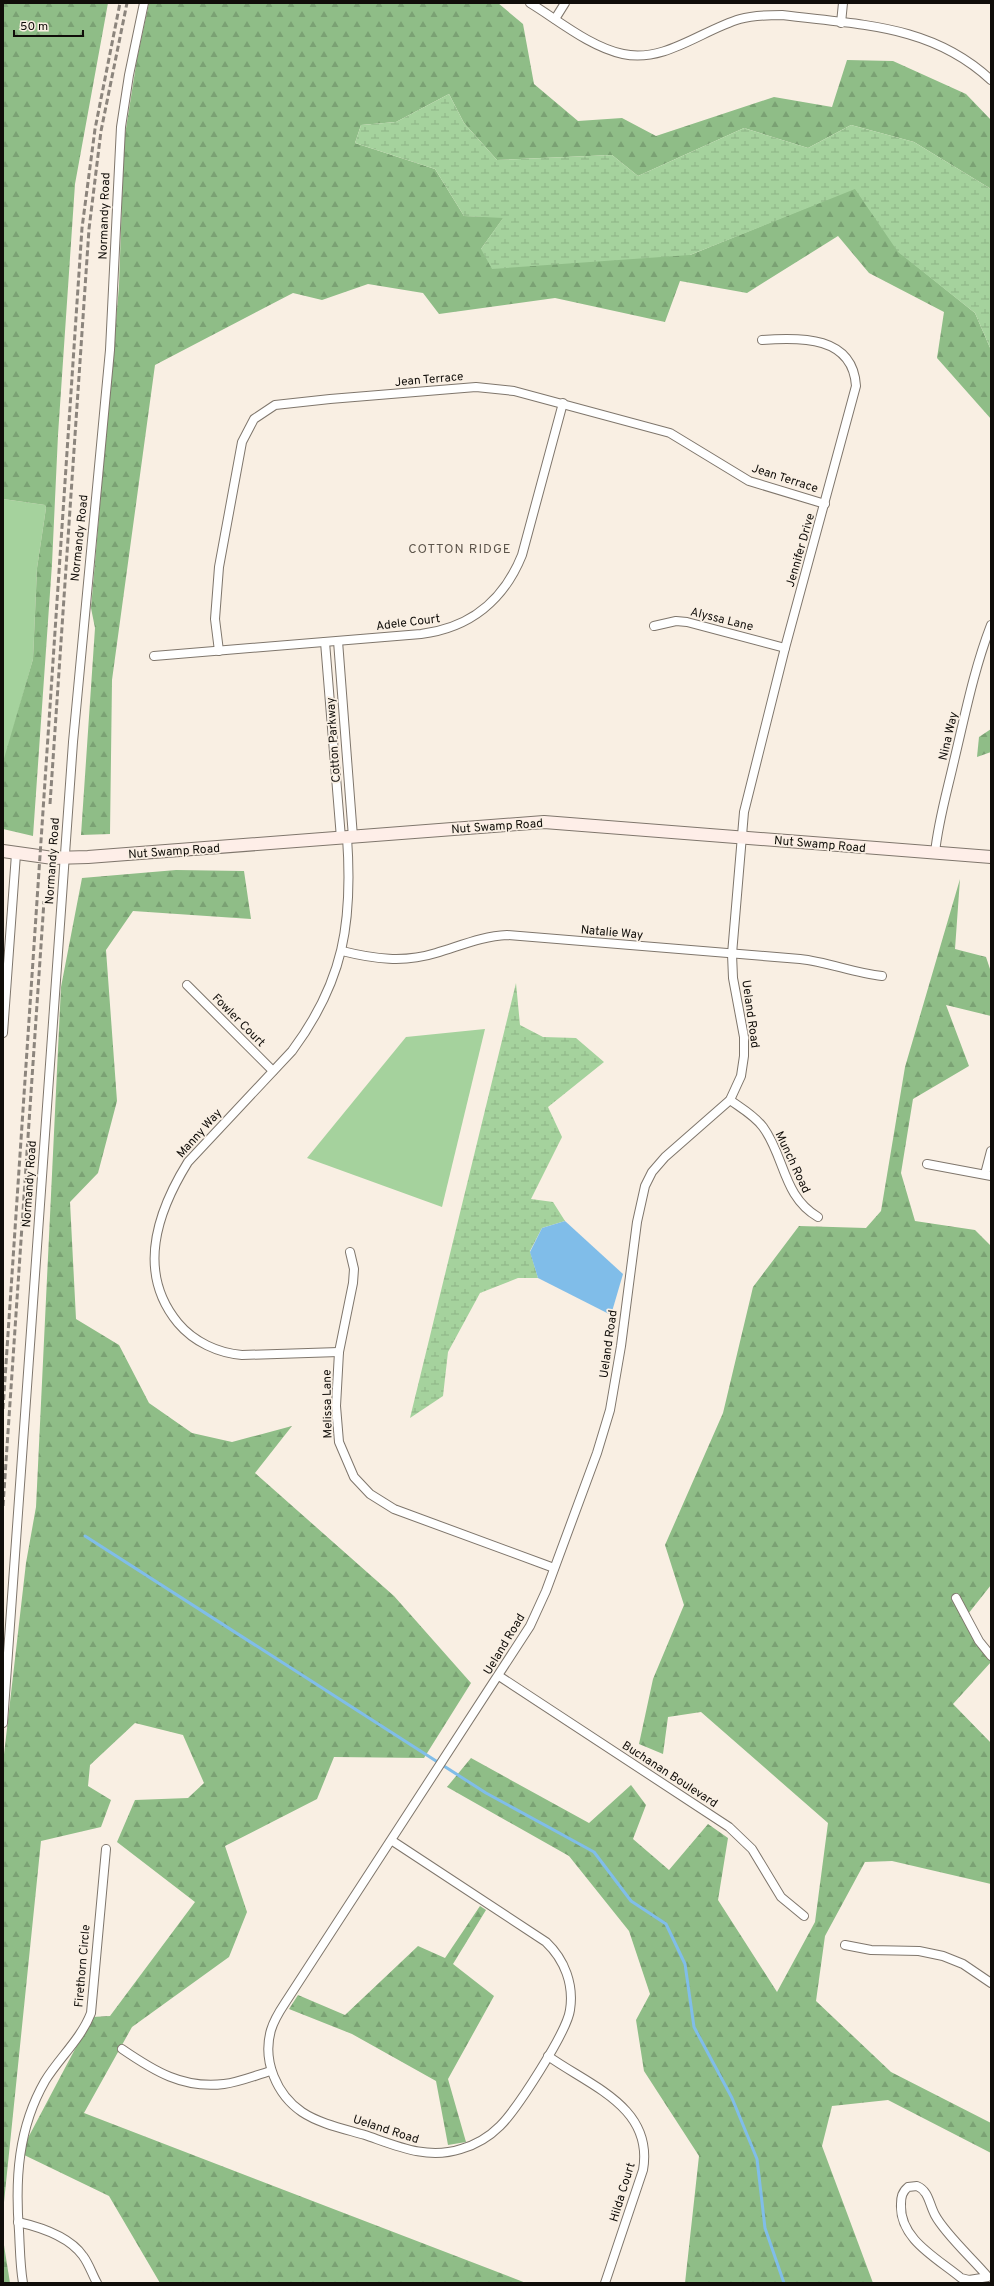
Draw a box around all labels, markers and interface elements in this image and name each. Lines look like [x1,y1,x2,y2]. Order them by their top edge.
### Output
scale bar [14,12,83,38]
text: 50 m [20,19,48,35]
street label: Normandy Road [95,172,115,260]
street label: Jean Terrace [394,369,464,391]
street label: Jean Terrace [749,461,820,497]
street label: Normandy Road [67,494,93,582]
street label: Jennifer Drive [783,512,819,589]
district label: COTTON RIDGE [408,542,512,558]
street label: Alyssa Lane [689,604,755,636]
street label: Adele Court [375,611,441,635]
street label: Cotton Parkway [323,697,345,783]
street label: Nina Way [936,710,962,762]
street label: Nut Swamp Road [451,816,544,838]
street label: Normandy Road [42,817,64,905]
street label: Nut Swamp Road [773,833,866,857]
street label: Nut Swamp Road [128,841,221,863]
street label: Natalie Way [580,922,644,944]
street label: Ueland Road [737,979,763,1049]
street label: Fowler Court [208,991,268,1051]
street label: Manny Way [173,1106,226,1162]
street label: Munch Road [771,1129,813,1196]
street label: Normandy Road [19,1140,41,1228]
street label: Ueland Road [596,1309,622,1379]
street label: Melissa Lane [319,1369,337,1439]
street label: Ueland Road [480,1611,529,1678]
street label: Buchanan Boulevard [619,1738,720,1812]
street label: Firethorn Circle [71,1924,95,2008]
street label: Ueland Road [351,2112,421,2148]
street label: Hilda Court [606,2161,640,2224]

